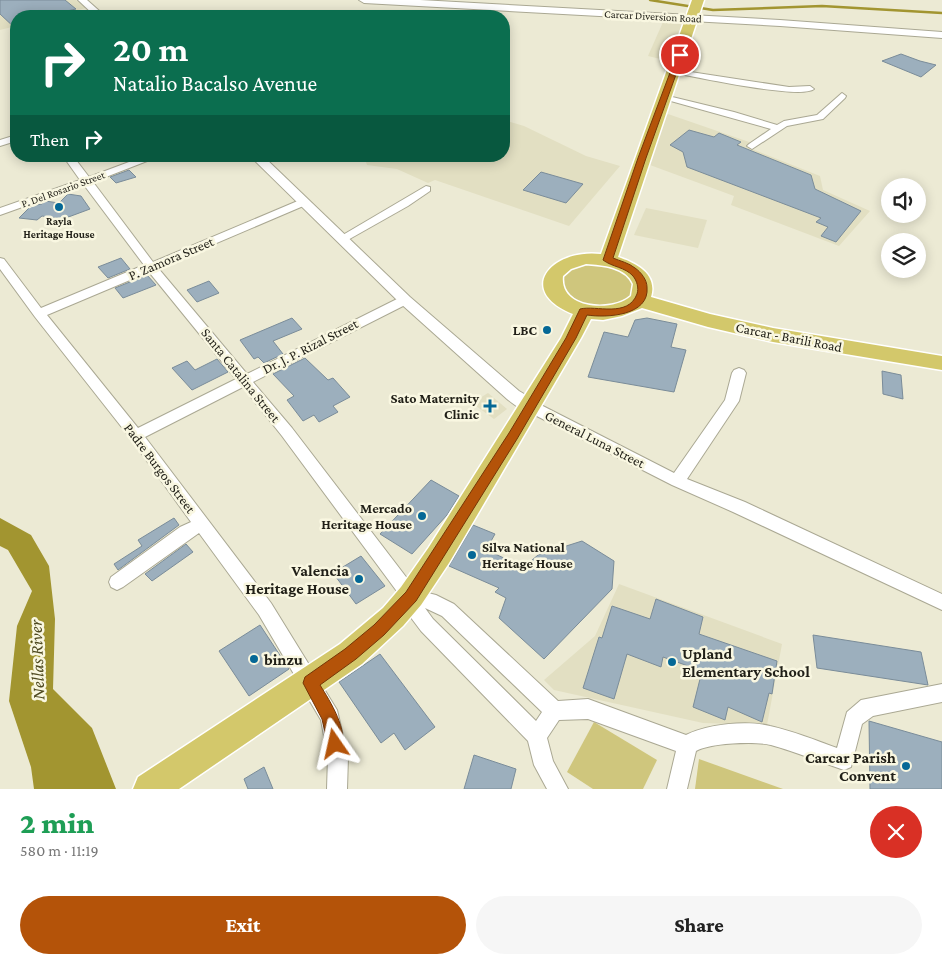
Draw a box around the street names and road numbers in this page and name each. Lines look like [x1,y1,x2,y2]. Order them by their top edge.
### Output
street label: Carcar Diversion Road [604,7,702,25]
street label: P. Del Rosario Street [20,168,107,210]
street label: P. Zamora Street [126,233,216,283]
street label: Dr. J. P. Rizal Street [260,315,361,377]
street label: Carcar - Barili Road [734,319,844,355]
street label: Santa Catalina Street [198,325,284,426]
street label: General Luna Street [542,407,648,471]
street label: Padre Burgos Street [121,420,199,516]

